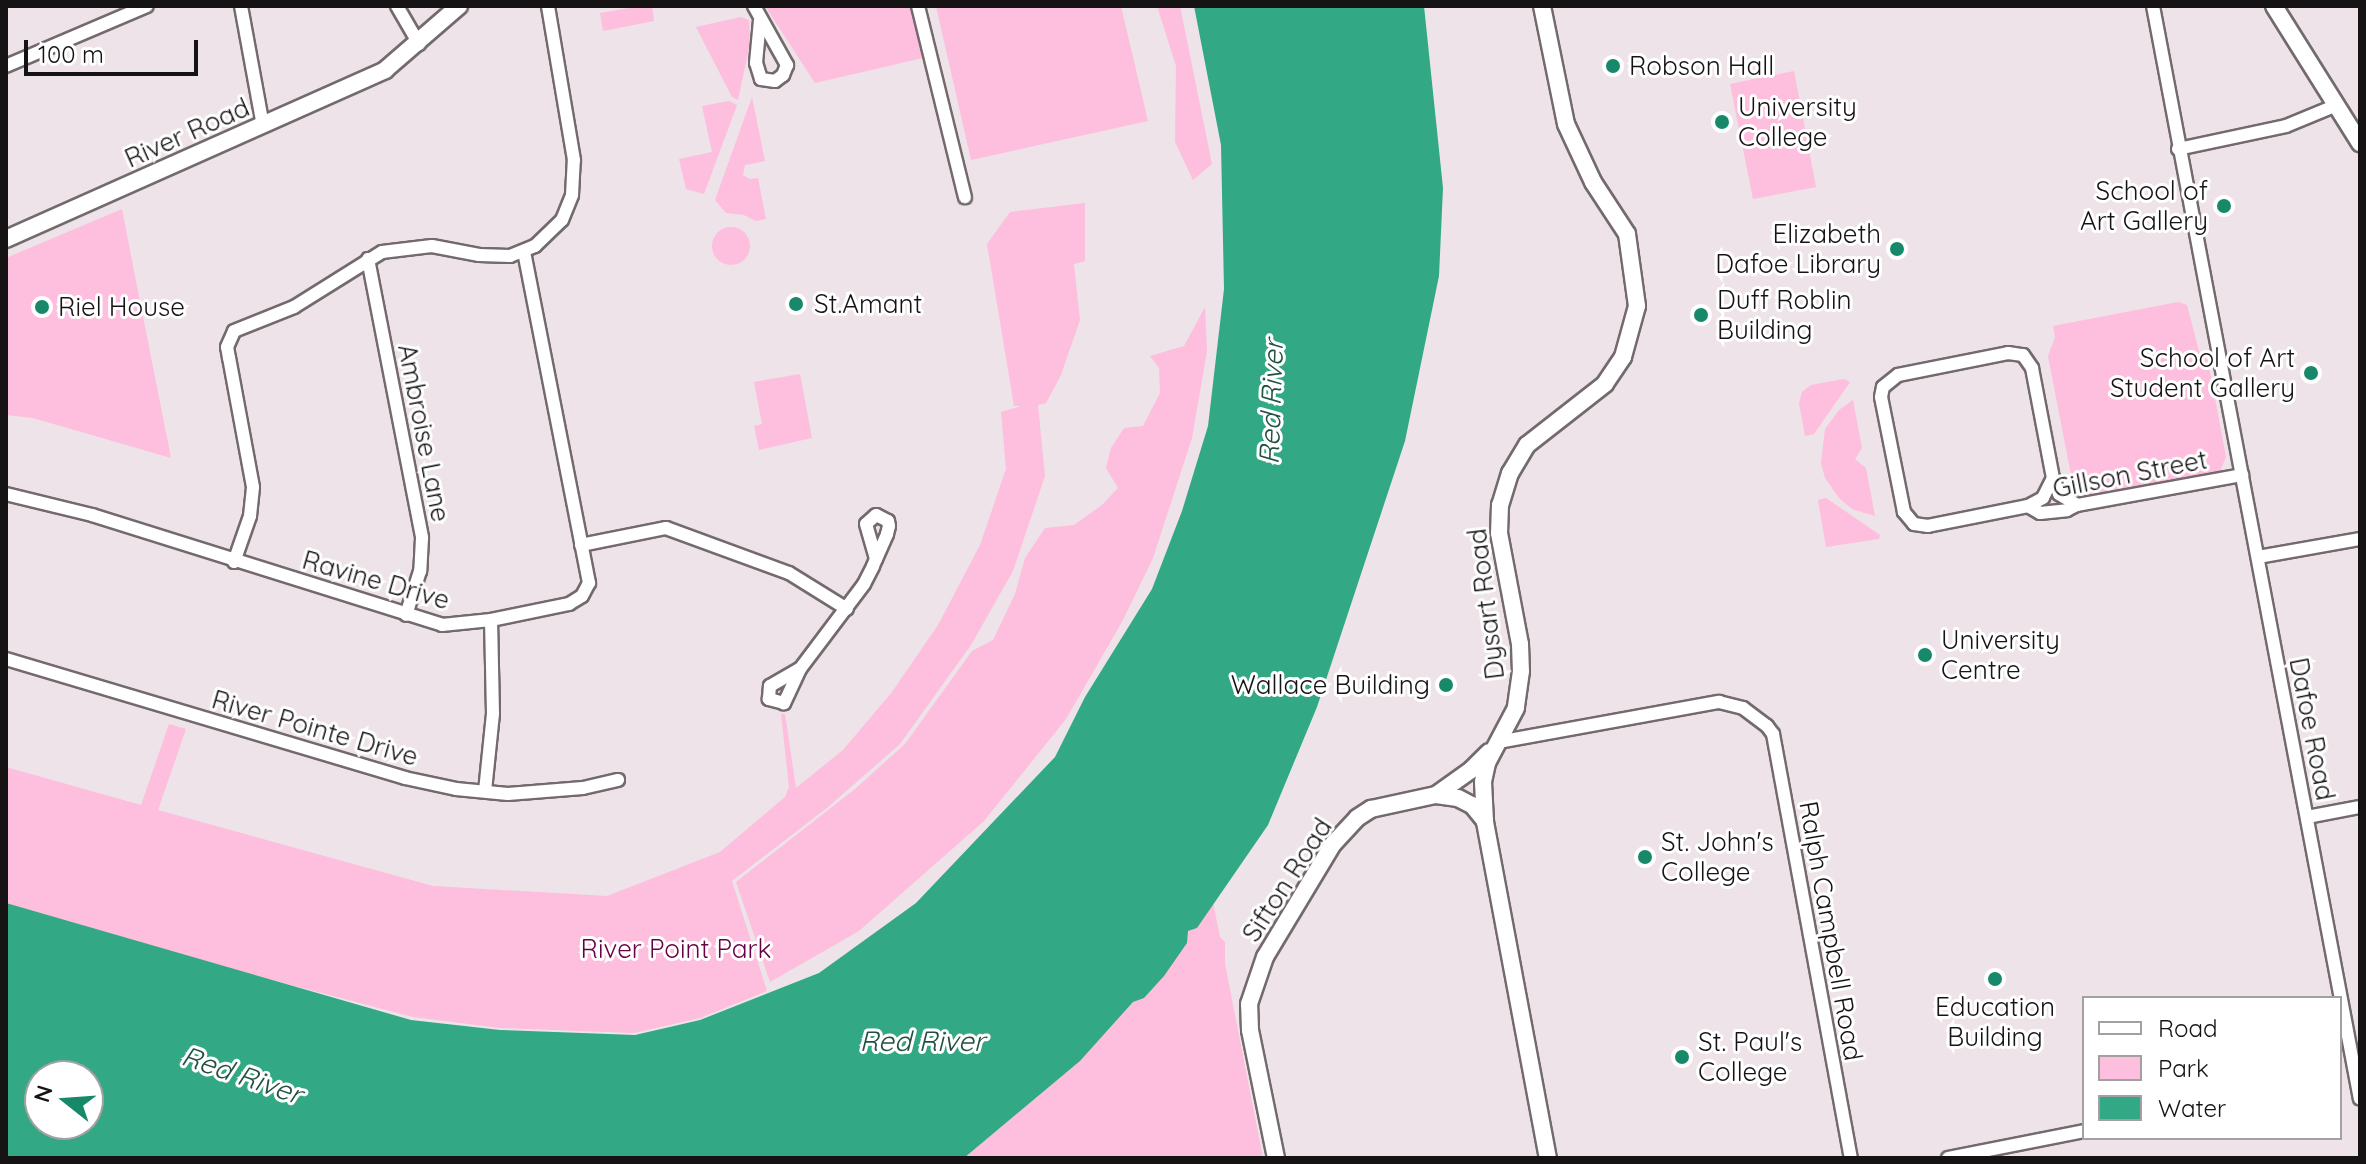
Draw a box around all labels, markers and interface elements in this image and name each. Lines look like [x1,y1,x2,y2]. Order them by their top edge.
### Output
scale bar [28,24,202,74]
text: 100 m [38,39,104,69]
place label: Robson Hall [1629,50,1774,82]
marker: Robson Hall [1604,57,1622,75]
place label: University College [1738,91,1857,152]
street label: River Road [120,92,254,174]
marker: University College [1713,113,1731,131]
place label: School of Art Gallery [2080,175,2208,236]
marker: School of Art Gallery [2215,197,2233,215]
place label: Elizabeth Dafoe Library [1715,218,1881,280]
marker: Elizabeth Dafoe Library [1888,240,1906,258]
place label: Duff Roblin Building [1717,284,1852,346]
place label: St.Amant [814,288,922,320]
place label: Riel House [58,291,185,323]
marker: St.Amant [785,293,807,315]
marker: Riel House [33,298,51,316]
marker: Duff Roblin Building [1692,306,1710,324]
water label: Red River [1252,339,1290,465]
street label: Ambroise Lane [391,342,457,524]
place label: School of Art Student Gallery [2110,342,2295,404]
marker: School of Art Student Gallery [2302,364,2320,382]
street label: Gillson Street [2050,444,2210,504]
street label: Dysart Road [1461,527,1511,681]
street label: Ravine Drive [299,544,453,616]
place label: University Centre [1941,624,2060,686]
marker: University Centre [1916,646,1934,664]
street label: Dafoe Road [2283,655,2341,803]
place label: Wallace Building [1231,669,1430,701]
marker: Wallace Building [1437,676,1455,694]
street label: River Pointe Drive [208,684,422,772]
street label: Ralph Campbell Road [1793,799,1869,1063]
street label: Sifton Road [1236,813,1338,947]
place label: St. John's College [1661,826,1774,888]
marker: St. John's College [1636,848,1654,866]
park label: River Point Park [581,933,771,965]
marker: Education Building [1986,970,2004,988]
place label: Education Building [1935,991,2055,1052]
legend [2082,996,2342,1140]
text: Road [2158,1013,2218,1043]
water label: Red River [859,1024,985,1058]
place label: St. Paul's College [1698,1026,1802,1088]
water label: Red River [177,1039,307,1111]
marker: St. Paul's College [1673,1048,1691,1066]
text: Park [2158,1053,2209,1083]
north arrow [24,1060,104,1140]
text: N [27,1082,59,1105]
text: Water [2158,1093,2226,1123]

